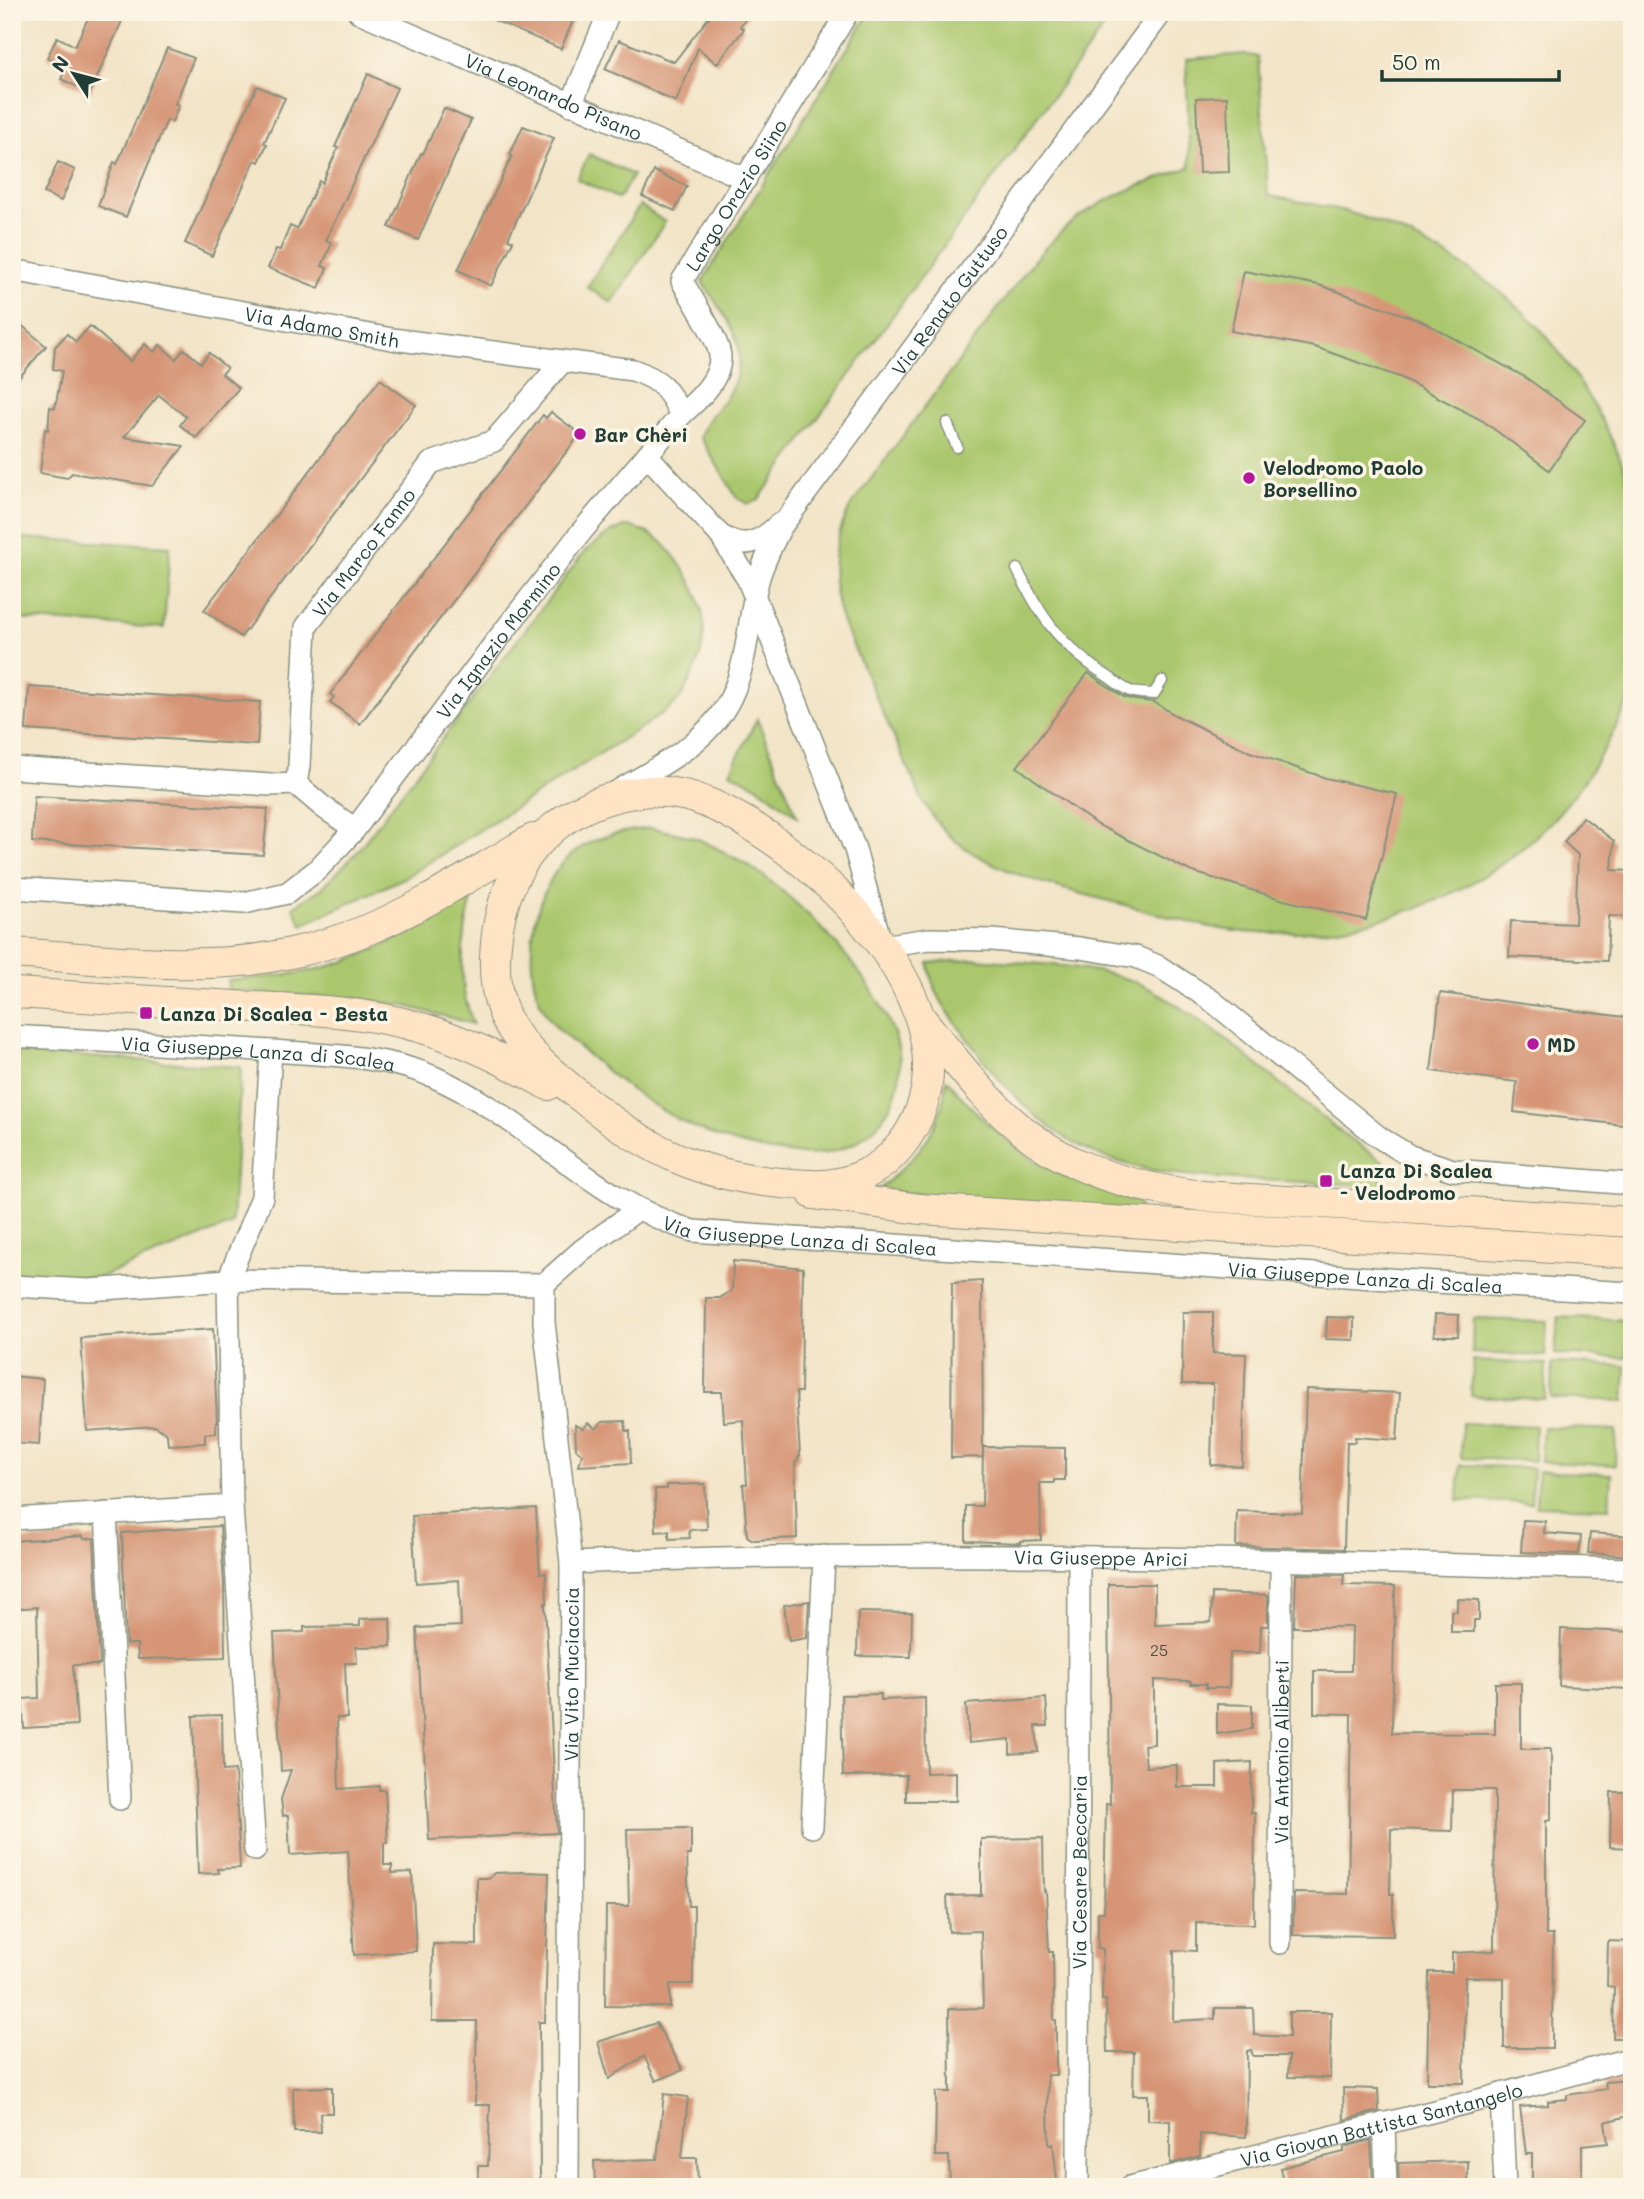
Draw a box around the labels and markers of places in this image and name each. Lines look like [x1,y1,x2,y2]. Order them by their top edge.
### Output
place label: Bar Chèri [594,422,688,447]
marker: Bar Chèri [572,426,588,442]
place label: Velodromo Paolo Borsellino [1263,455,1423,502]
marker: Velodromo Paolo Borsellino [1241,470,1257,486]
place label: Lanza Di Scalea - Besta [160,1001,388,1026]
marker: Lanza Di Scalea - Besta [138,1005,154,1021]
place label: MD [1547,1032,1576,1057]
marker: MD [1525,1036,1541,1052]
place label: Lanza Di Scalea - Velodromo [1340,1158,1493,1205]
marker: Lanza Di Scalea - Velodromo [1318,1173,1334,1189]

